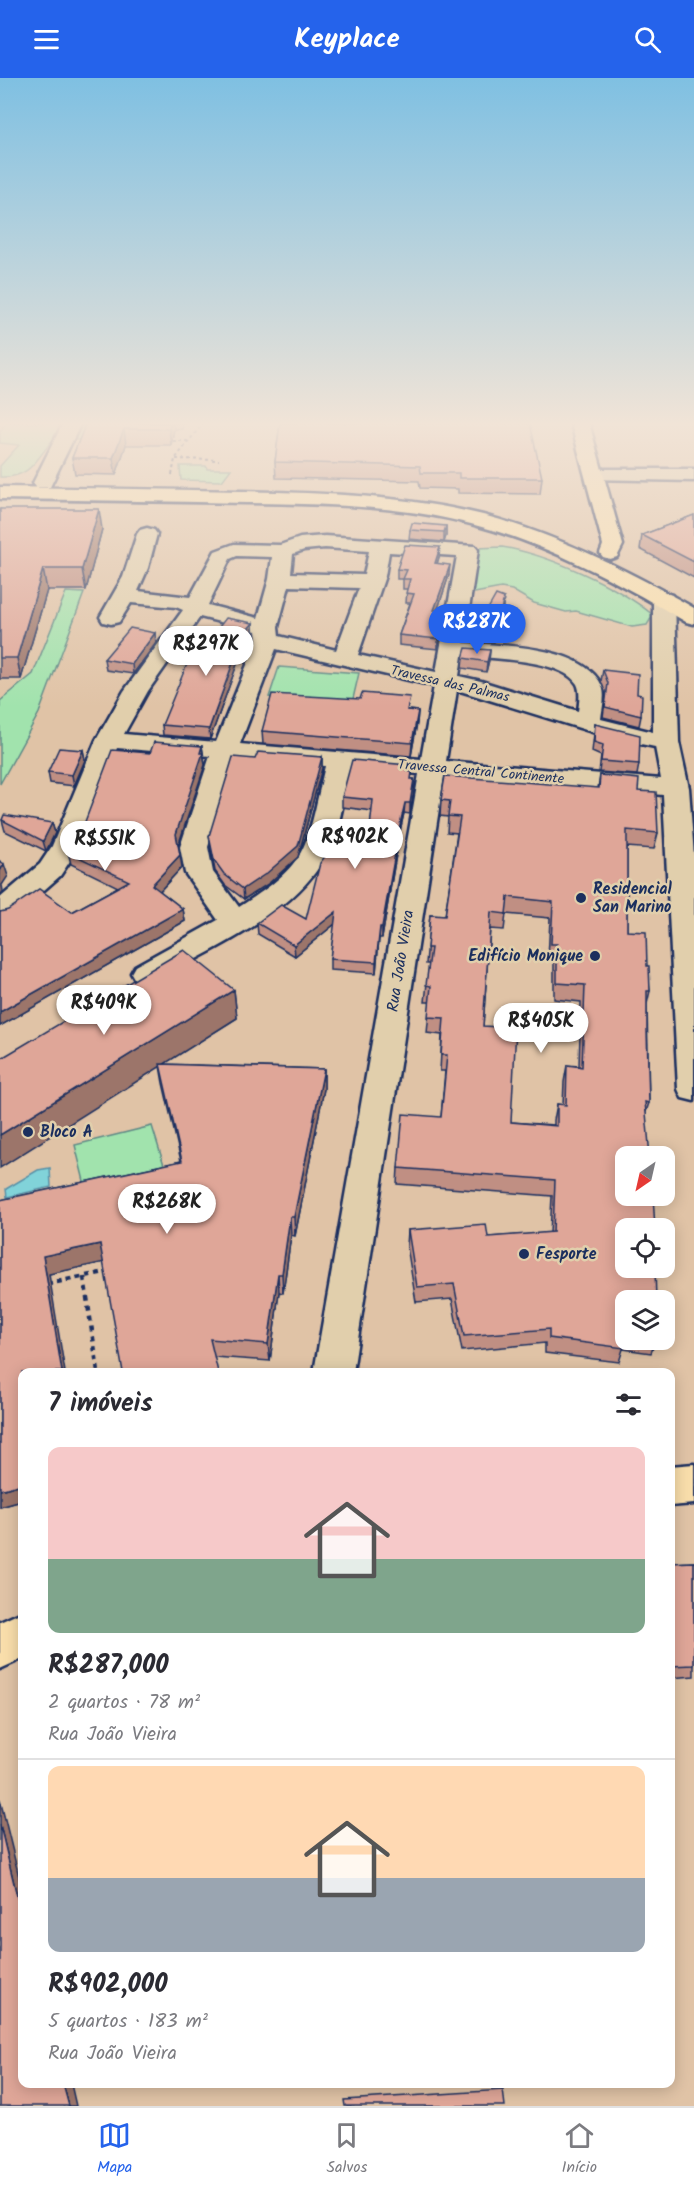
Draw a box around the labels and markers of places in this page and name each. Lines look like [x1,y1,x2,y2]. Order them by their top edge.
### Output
pin: R$287K [428,604,526,655]
pin: R$297K [157,626,255,677]
pin: R$902K [306,819,404,870]
pin: R$551K [56,821,154,872]
place label: Residencial San Marino [593,877,672,920]
marker: Residencial San Marino [574,891,588,905]
place label: Edifício Monique [469,944,583,969]
marker: Edifício Monique [588,949,602,963]
pin: R$409K [55,985,153,1036]
pin: R$405K [492,1003,590,1054]
place label: Bloco A [40,1120,93,1145]
marker: Bloco A [21,1125,35,1139]
pin: R$268K [118,1184,216,1235]
place label: Fesporte [536,1242,597,1267]
marker: Fesporte [517,1247,531,1261]

